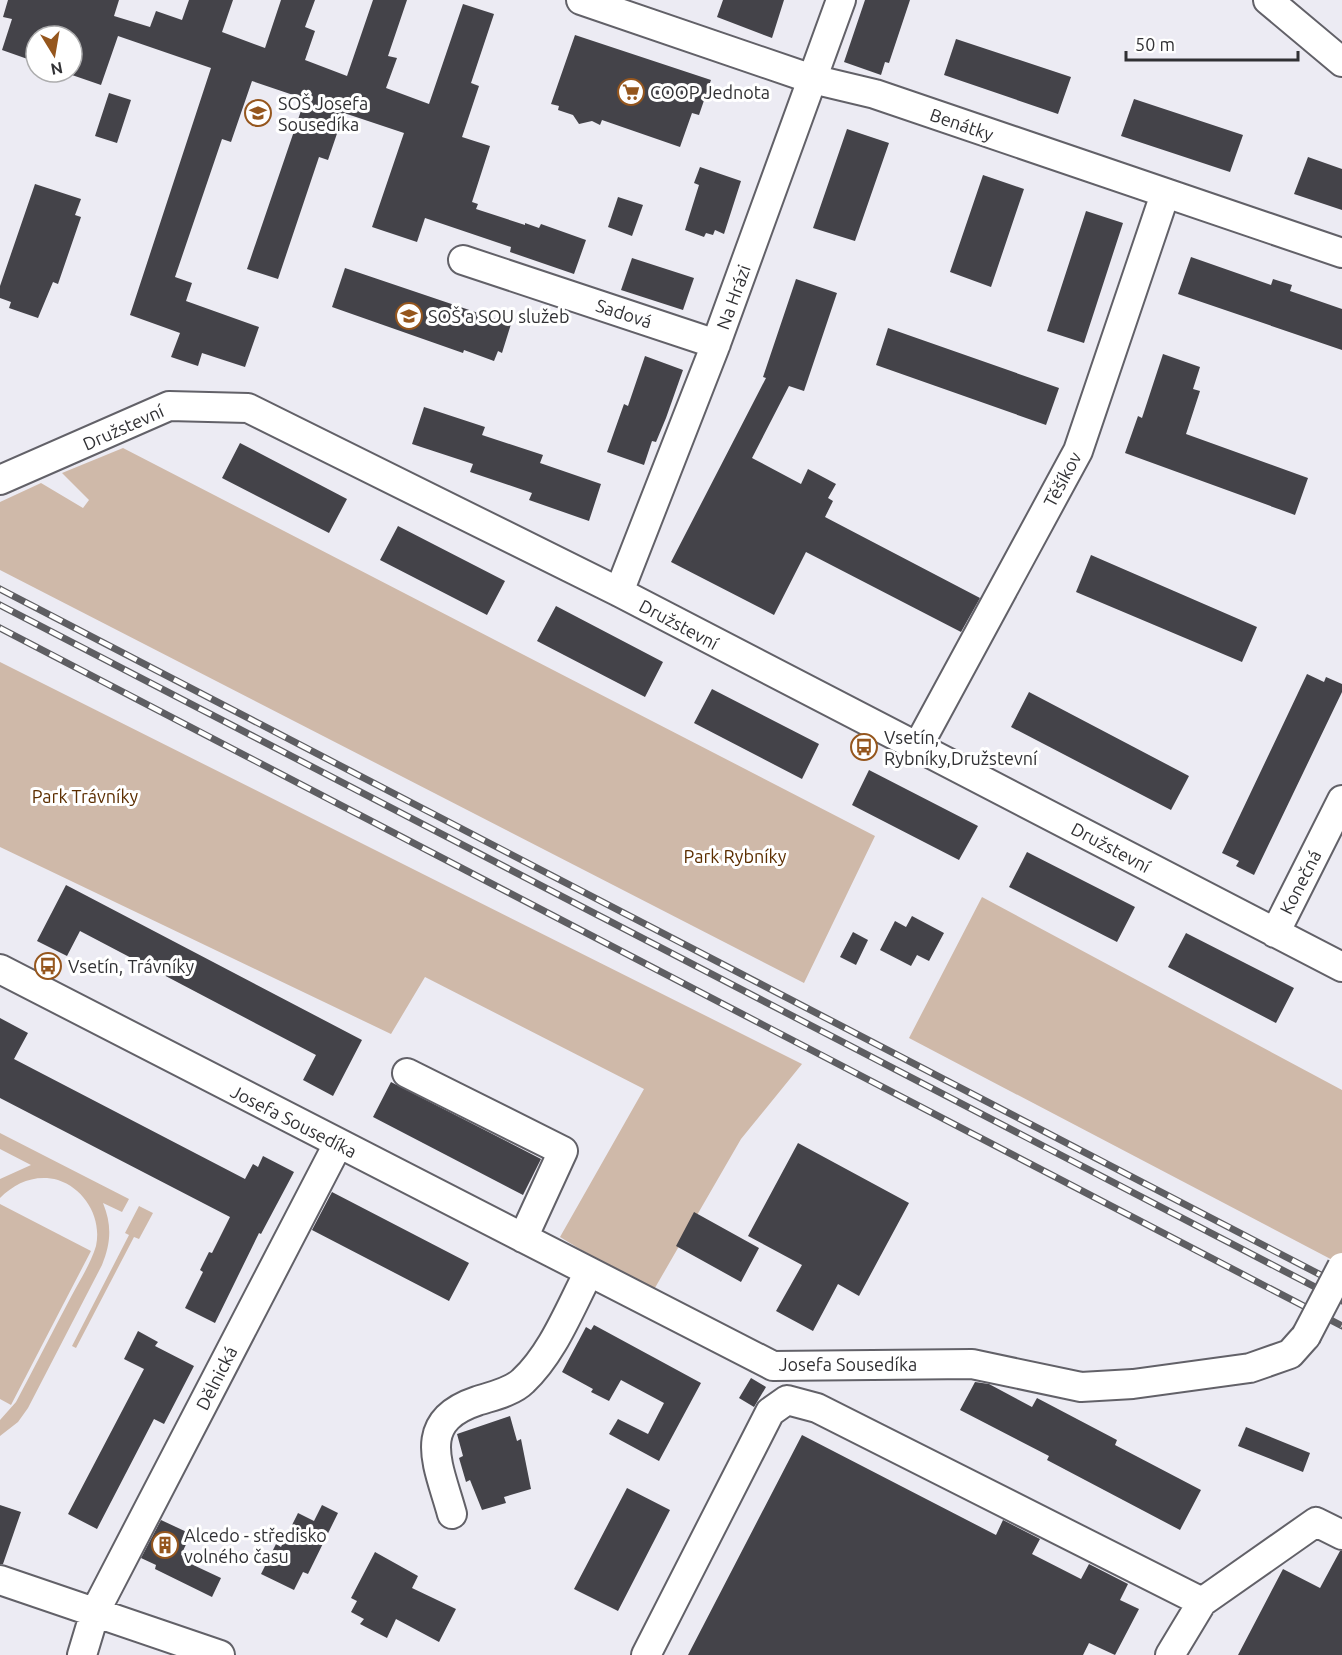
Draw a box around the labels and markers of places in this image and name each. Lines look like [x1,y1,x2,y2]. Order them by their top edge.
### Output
supermarket icon: COOP Jednota [616,77,646,107]
place label: COOP Jednota [650,82,770,102]
place label: SOŠ Josefa Sousedíka [278,92,368,134]
school or university icon: SOŠ Josefa Sousedíka [243,98,273,128]
school or university icon: SOŠ a SOU služeb [394,301,424,331]
place label: SOŠ a SOU služeb [428,305,570,326]
place label: Vsetín, Rybníky,Družstevní [884,727,1038,768]
bus stop icon: Vsetín, Rybníky,Družstevní [849,732,879,762]
bus stop icon: Vsetín, Trávníky [33,951,63,981]
place label: Vsetín, Trávníky [68,956,194,976]
place label: Alcedo - středisko volného času [184,1525,327,1566]
building icon: Alcedo - středisko volného času [150,1530,180,1560]

